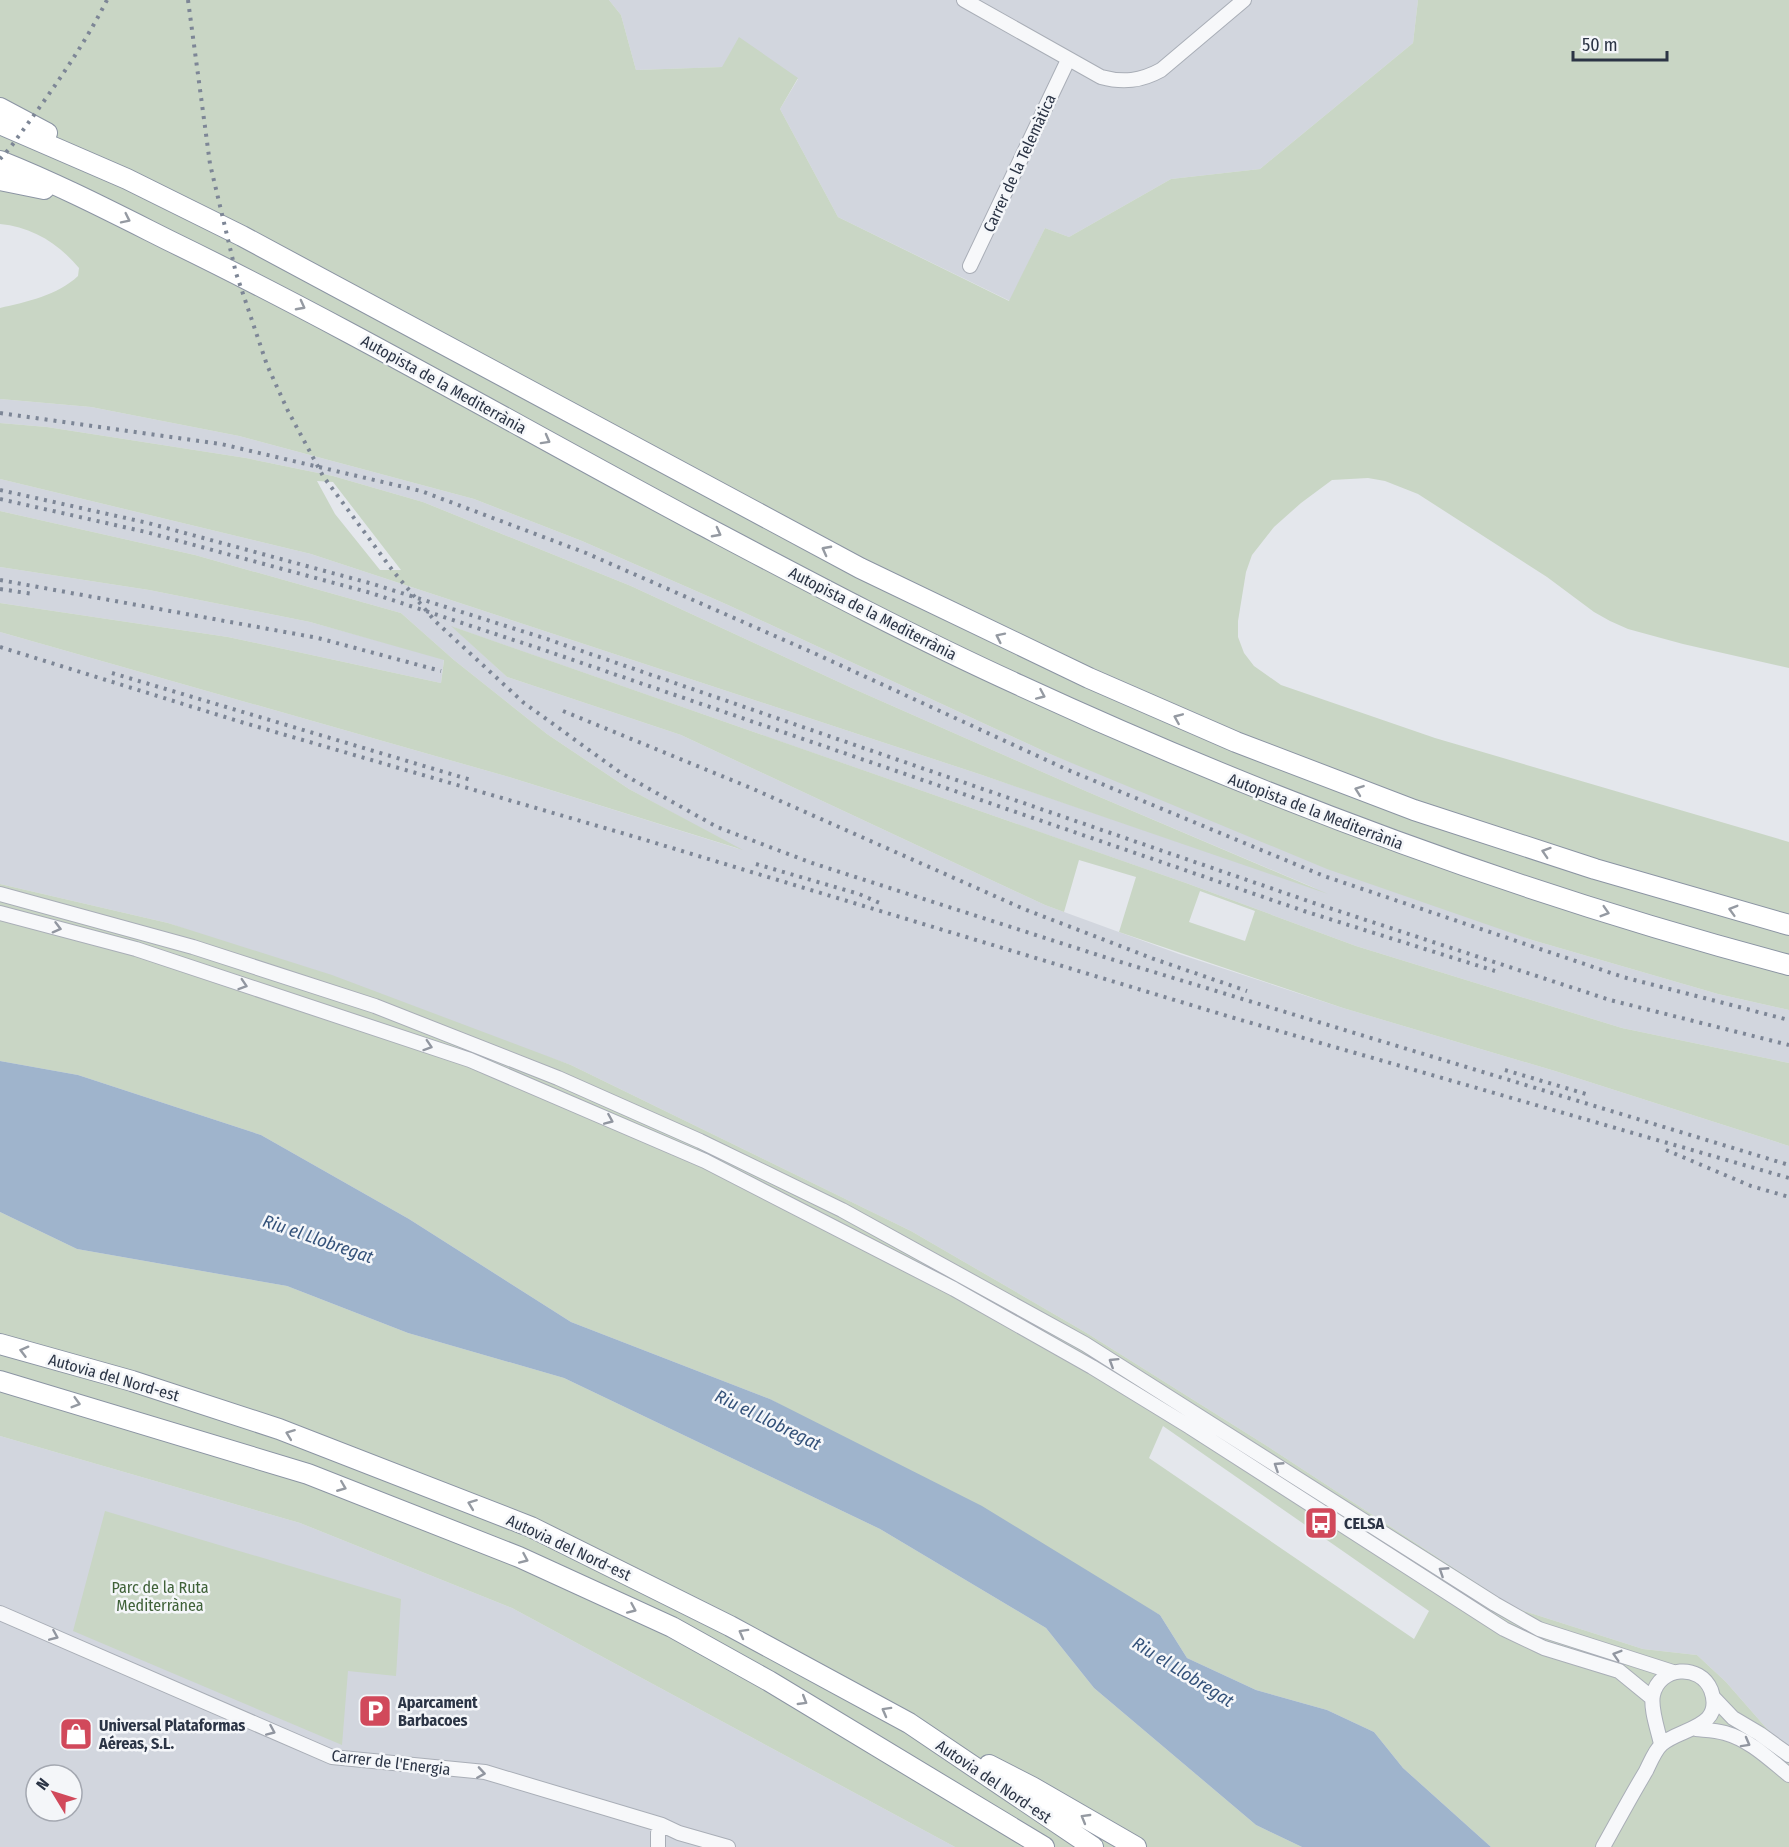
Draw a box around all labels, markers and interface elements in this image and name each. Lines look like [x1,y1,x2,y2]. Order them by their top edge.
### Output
scale bar [1573,24,1668,62]
text: 50 m [1582,34,1618,56]
street label: Carrer de la Telemàtica [979,91,1060,235]
one-way arrow [119,212,130,224]
one-way arrow [295,299,305,310]
street label: Autopista de la Mediterrània [358,331,530,438]
one-way arrow [539,433,550,444]
one-way arrow [711,526,721,537]
one-way arrow [822,546,832,557]
street label: Autopista de la Mediterrània [786,563,960,664]
one-way arrow [996,633,1007,645]
one-way arrow [1035,688,1046,700]
one-way arrow [1174,713,1185,725]
street label: Autopista de la Mediterrània [1226,769,1406,854]
one-way arrow [1354,784,1365,797]
one-way arrow [1541,847,1552,860]
one-way arrow [1728,904,1738,917]
one-way arrow [1599,905,1610,917]
one-way arrow [51,921,61,933]
one-way arrow [237,977,248,990]
one-way arrow [422,1039,433,1052]
one-way arrow [602,1113,613,1125]
water label: Riu el Llobregat [260,1210,376,1268]
one-way arrow [19,1346,30,1358]
street label: Autovia del Nord-est [46,1350,182,1405]
one-way arrow [1109,1357,1119,1369]
water label: Riu el Llobregat [711,1385,825,1455]
one-way arrow [70,1396,81,1408]
one-way arrow [286,1428,296,1441]
one-way arrow [1274,1461,1284,1473]
one-way arrow [336,1480,347,1492]
one-way arrow [467,1499,478,1511]
bus stop icon: CELSA [1303,1505,1339,1541]
street label: Autovia del Nord-est [504,1510,635,1585]
place label: CELSA [1344,1514,1384,1533]
one-way arrow [517,1552,528,1564]
one-way arrow [1438,1567,1449,1578]
park label: Parc de la Ruta Mediterrànea [111,1578,209,1615]
one-way arrow [626,1601,637,1613]
one-way arrow [47,1629,58,1641]
one-way arrow [739,1629,749,1640]
water label: Riu el Llobregat [1128,1632,1238,1712]
one-way arrow [1612,1650,1623,1662]
parking icon: Aparcament Barbacoes [357,1693,393,1729]
place label: Aparcament Barbacoes [397,1693,478,1730]
one-way arrow [797,1694,807,1706]
one-way arrow [882,1707,892,1718]
shop icon: Universal Plataformas Aéreas, S.L. [58,1716,94,1752]
place label: Universal Plataformas Aéreas, S.L. [98,1716,245,1753]
one-way arrow [264,1724,275,1736]
street label: Autovia del Nord-est [932,1736,1056,1827]
one-way arrow [1740,1736,1750,1747]
street label: Carrer de l'Energia [330,1746,452,1779]
north arrow [24,1763,84,1823]
one-way arrow [476,1766,485,1778]
text: N [32,1774,53,1794]
one-way arrow [1081,1813,1092,1825]

